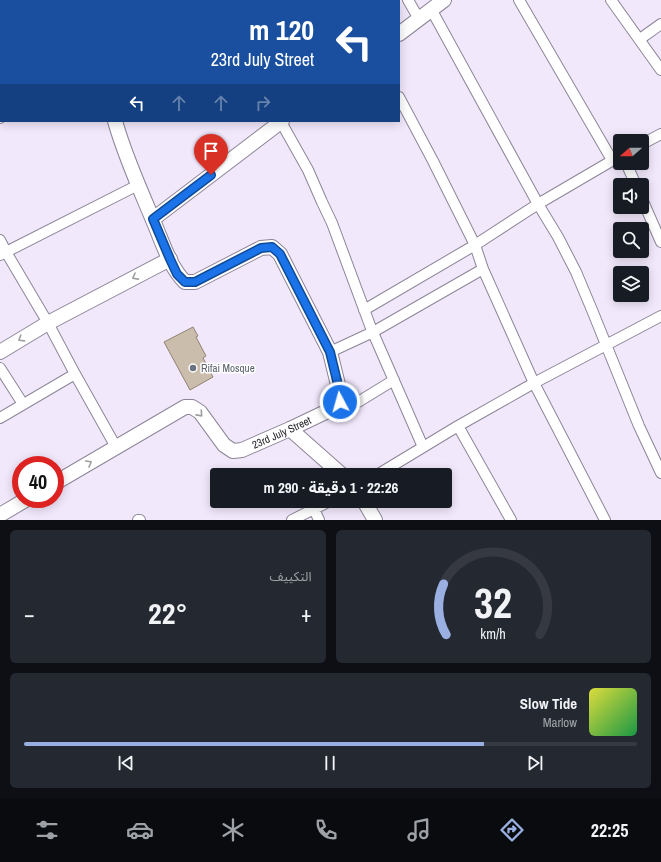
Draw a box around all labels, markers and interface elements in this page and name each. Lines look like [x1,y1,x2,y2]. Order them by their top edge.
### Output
text: 120 m [249,11,314,49]
icon: left [328,16,380,68]
text: 23rd July Street [211,47,314,72]
icon: left [126,92,148,114]
icon: ahead [168,92,190,114]
icon: ahead [210,92,232,114]
icon: right [252,92,274,114]
pin [194,134,228,175]
north arrow [613,134,649,170]
map controls [613,134,649,302]
icon: arrive [200,140,222,162]
button: sound [613,178,649,214]
button: search [613,222,649,258]
button: layers [613,266,649,302]
one-way arrow [132,272,139,280]
one-way arrow [18,335,25,342]
place label: Rifai Mosque [201,361,255,375]
marker: Rifai Mosque [188,363,198,373]
position arrow [319,381,361,423]
one-way arrow [196,409,203,417]
street label: 23rd July Street [250,413,314,452]
speed limit sign: 40 [12,456,64,508]
one-way arrow [85,461,92,468]
text: 22:26 · 1 دقيقة · 290 m [264,477,398,498]
text: التكييف [270,568,312,585]
text: 32 [474,574,512,630]
text: 22° [148,593,187,633]
text: − [24,599,35,629]
text: + [301,599,312,629]
text: km/h [481,623,506,642]
text: Slow Tide [520,693,577,714]
text: Marlow [543,714,577,731]
icon: previous [115,752,137,774]
icon: pause [319,752,341,774]
icon: next [524,752,546,774]
icon: filters [33,816,61,844]
icon: car [126,816,154,844]
icon: climate [219,816,247,844]
icon: phone [312,816,340,844]
icon: music [405,816,433,844]
icon: directions [498,816,526,844]
text: 22:25 [591,818,628,843]

